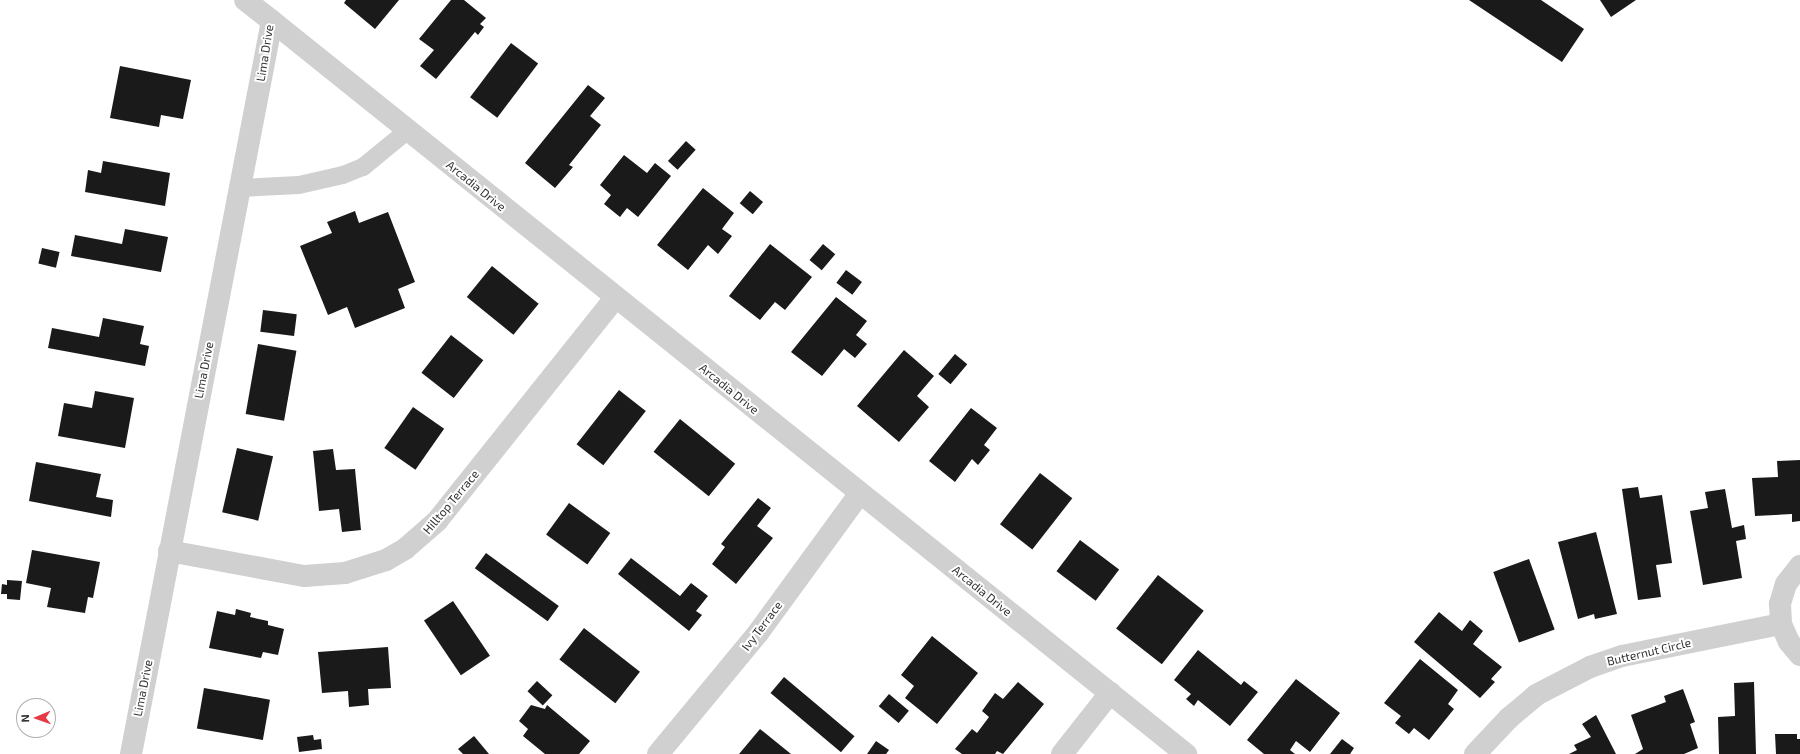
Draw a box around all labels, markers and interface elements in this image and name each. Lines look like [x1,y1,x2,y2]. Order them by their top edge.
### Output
street label: Lima Drive [253,24,277,82]
street label: Arcadia Drive [443,158,509,214]
street label: Lima Drive [191,340,217,400]
street label: Arcadia Drive [696,361,762,417]
street label: Hilltop Terrace [420,467,482,537]
street label: Arcadia Drive [949,563,1015,619]
street label: Ivy Terrace [738,598,786,654]
street label: Butternut Circle [1605,635,1693,669]
street label: Lima Drive [130,658,156,718]
north arrow [16,698,56,738]
text: N [18,714,31,723]

